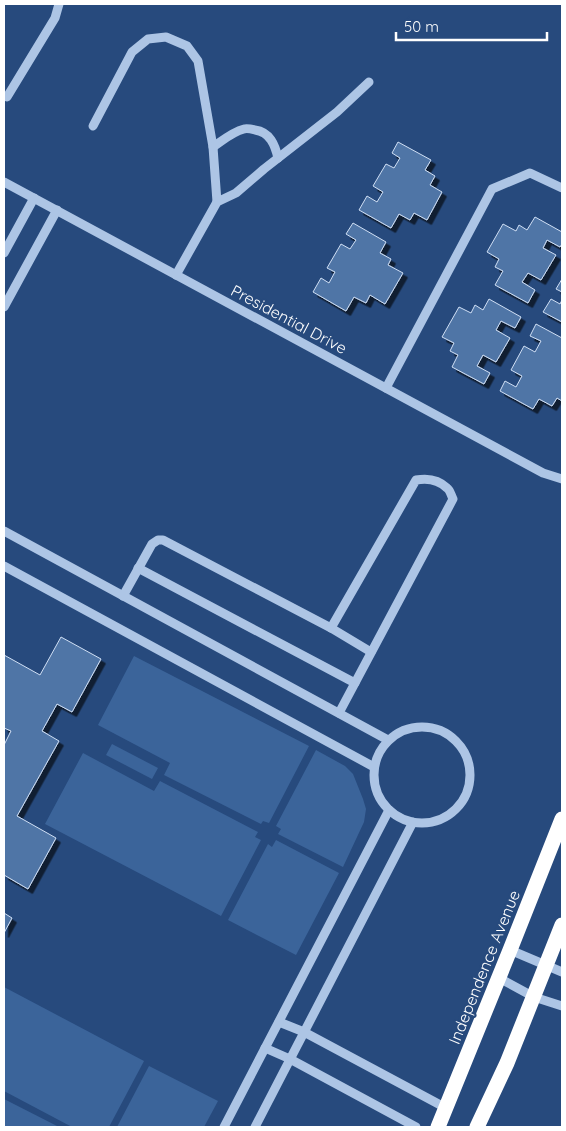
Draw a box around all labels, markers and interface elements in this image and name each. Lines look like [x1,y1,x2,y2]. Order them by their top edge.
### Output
scale bar [396,10,547,42]
text: 50 m [404,17,439,36]
street label: Presidential Drive [228,280,350,358]
street label: Independence Avenue [444,887,524,1047]

